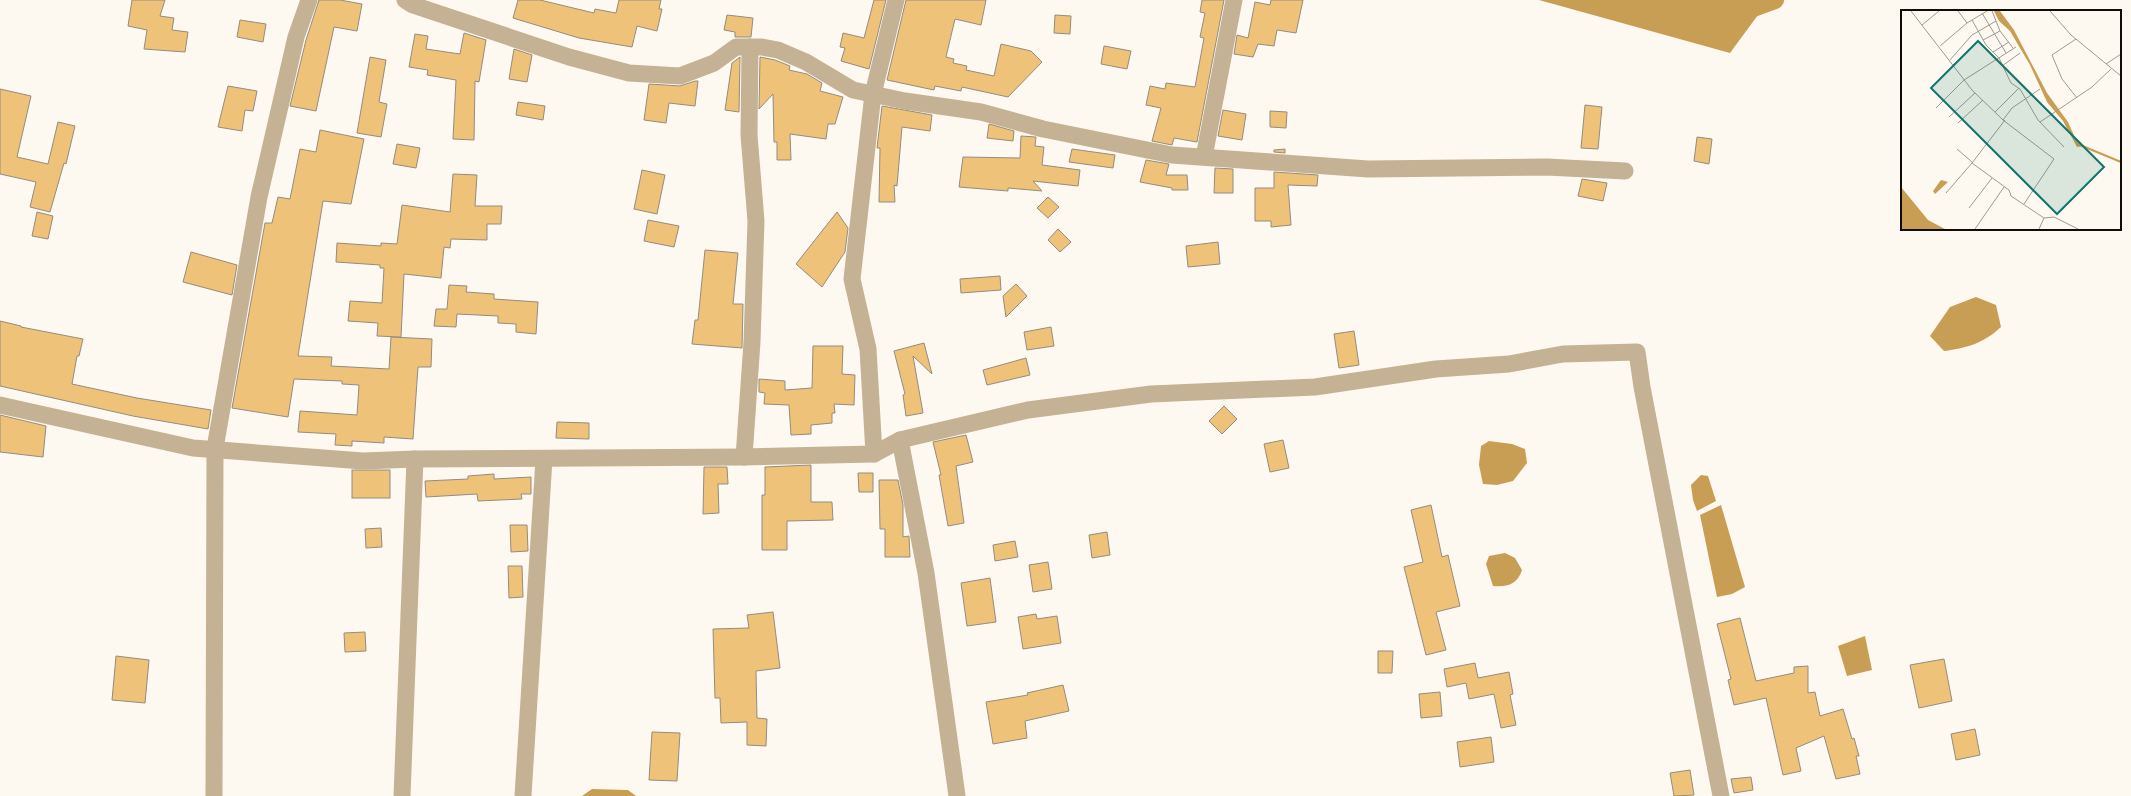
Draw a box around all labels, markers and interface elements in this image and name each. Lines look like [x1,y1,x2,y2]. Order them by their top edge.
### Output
inset map [1901,10,2121,230]

